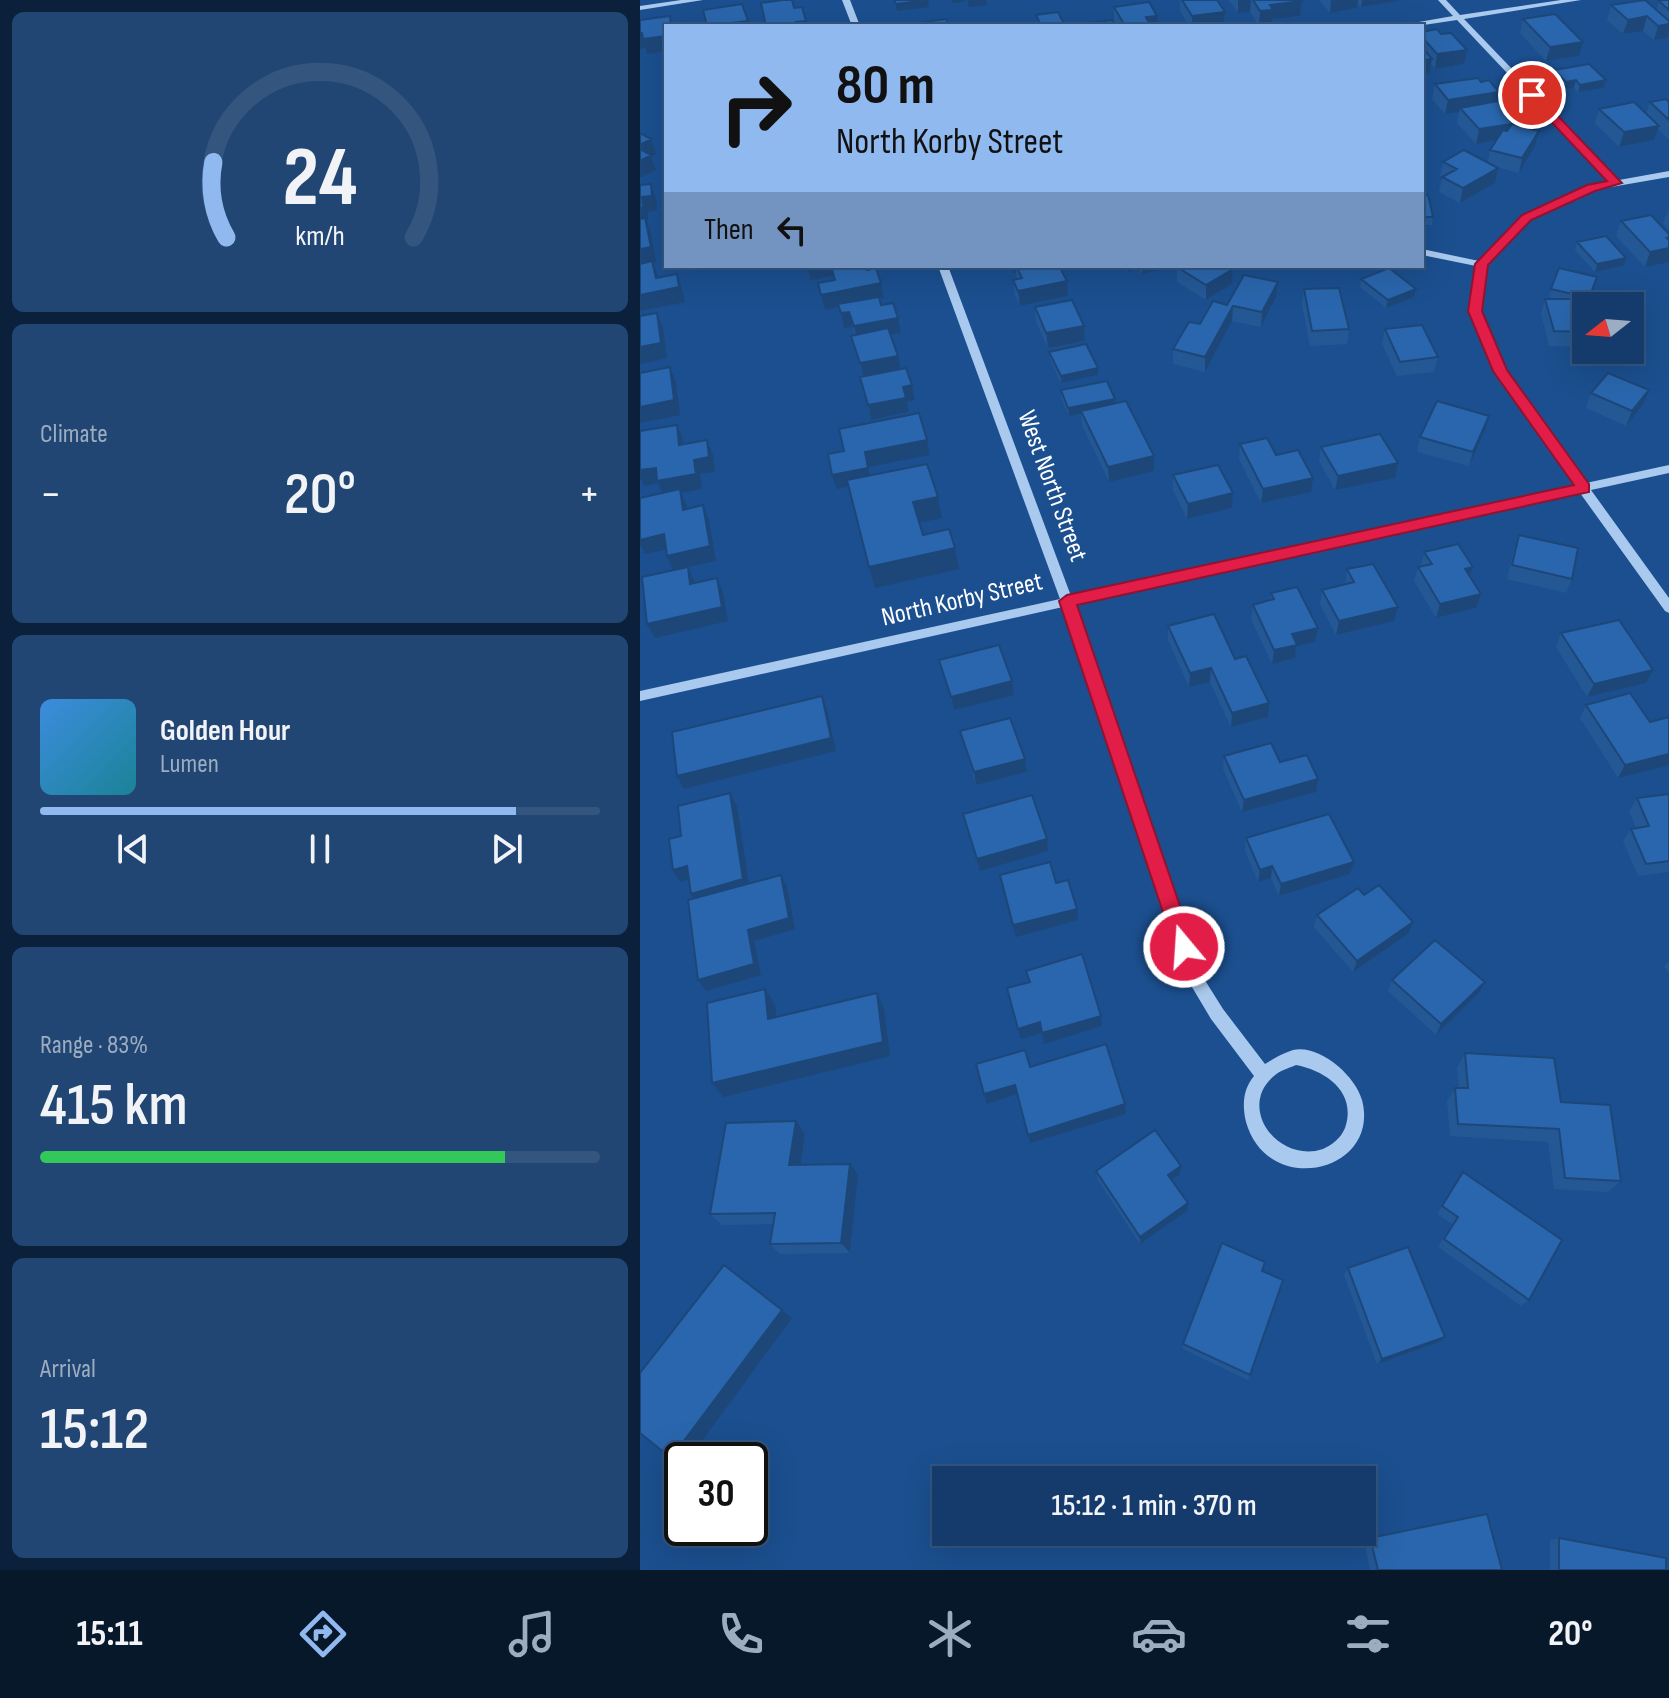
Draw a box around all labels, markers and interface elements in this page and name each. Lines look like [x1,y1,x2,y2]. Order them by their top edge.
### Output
text: 80 m [836,53,935,120]
icon: right [704,56,808,160]
pin [1498,61,1566,129]
icon: arrive [1510,73,1554,117]
text: North Korby Street [836,121,1063,164]
text: 24 [283,128,357,228]
icon: left [770,208,814,252]
text: Then [704,212,754,248]
text: km/h [295,219,345,254]
north arrow [1572,292,1644,364]
map controls [1572,292,1644,364]
street label: West North Street [1010,406,1094,566]
text: Climate [40,419,108,450]
text: 20° [284,459,356,531]
text: − [40,468,62,521]
text: + [578,468,600,521]
street label: North Korby Street [879,566,1046,634]
text: Golden Hour [160,713,290,749]
text: Lumen [160,749,219,780]
icon: previous [111,827,155,871]
icon: pause [298,827,342,871]
icon: next [485,827,529,871]
position arrow [1142,905,1226,989]
text: Range · 83% [40,1030,148,1061]
text: 415 km [40,1070,188,1142]
text: Arrival [40,1354,96,1385]
text: 15:12 [40,1394,149,1466]
speed limit sign: 30 [664,1442,768,1546]
text: 15:12 · 1 min · 370 m [1051,1488,1257,1524]
icon: directions [295,1606,351,1662]
icon: music [504,1606,560,1662]
icon: phone [713,1606,769,1662]
icon: climate [922,1606,978,1662]
icon: car [1131,1606,1187,1662]
icon: filters [1340,1606,1396,1662]
text: 15:11 [76,1613,143,1656]
text: 20° [1548,1613,1593,1656]

